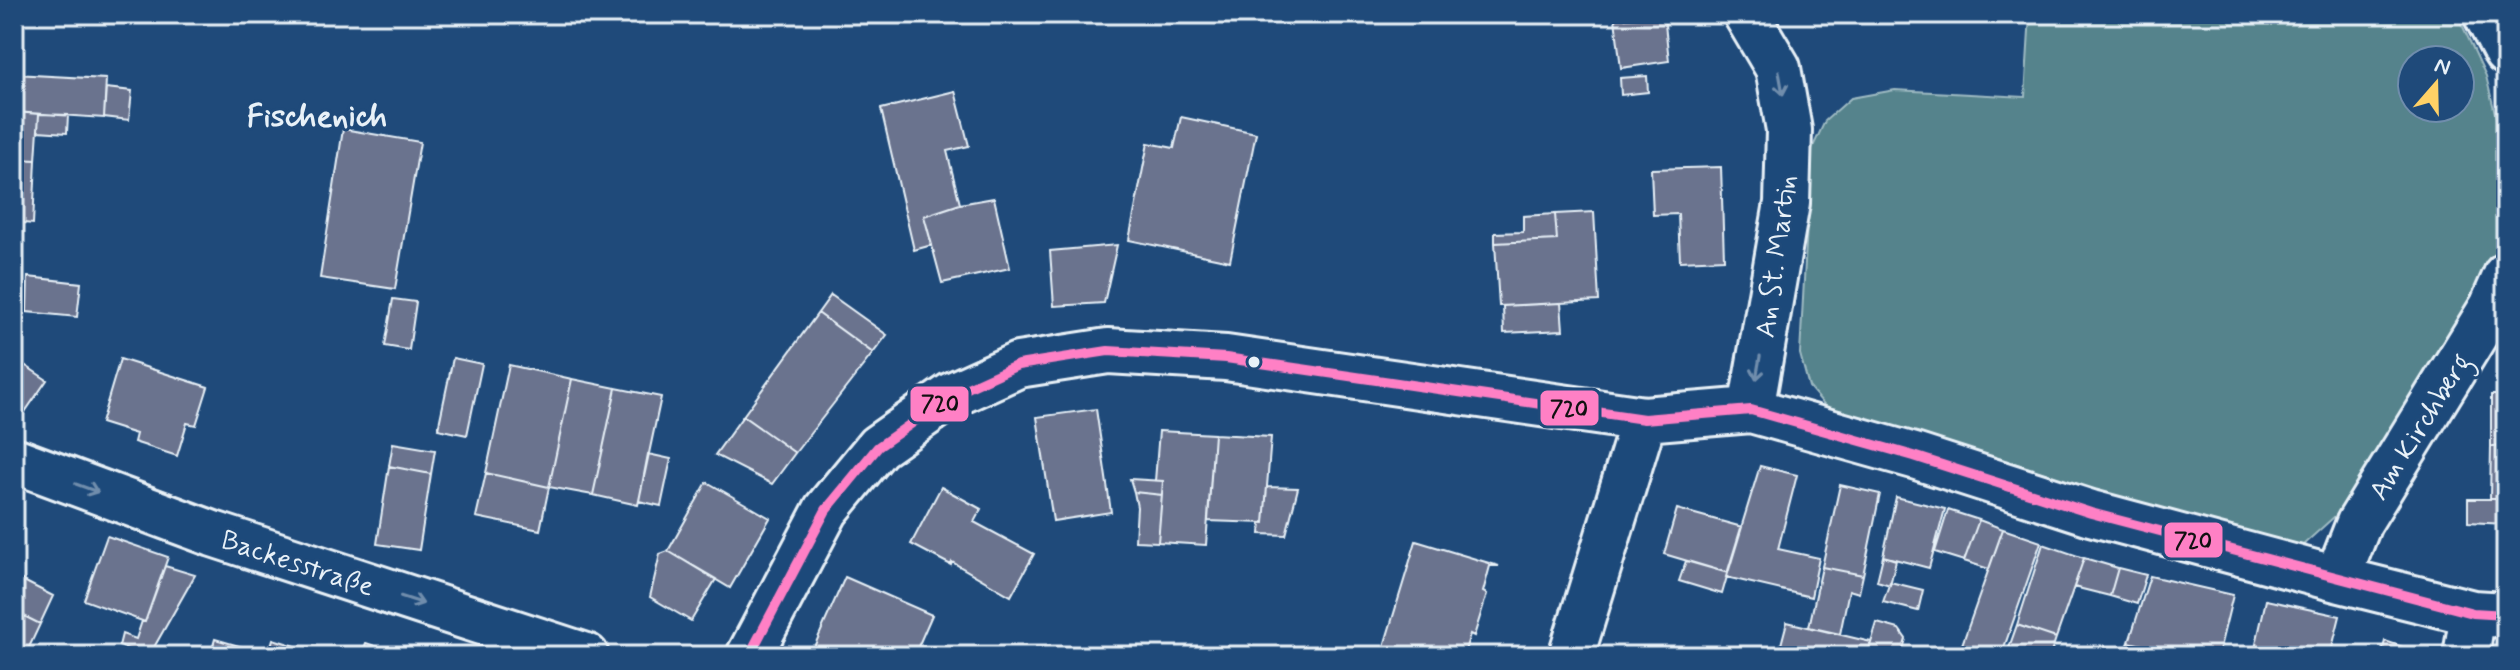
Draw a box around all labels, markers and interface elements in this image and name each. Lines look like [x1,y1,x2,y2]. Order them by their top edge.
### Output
north arrow [2396,44,2476,124]
text: N [2430,51,2454,83]
one-way arrow [1774,70,1789,95]
district label: Fischenich [247,96,387,138]
street label: An St. Martin [1748,172,1807,340]
street label: Am Kirchberg [2361,347,2484,509]
unlabelled marker [1246,354,1262,370]
one-way arrow [1750,354,1765,380]
line badge: 720 [909,385,970,423]
line badge: 720 [1539,389,1600,427]
text: 720 [921,391,959,419]
text: 720 [1550,396,1588,424]
one-way arrow [74,482,99,496]
line badge: 720 [2163,521,2224,559]
street label: Backesstraße [216,522,378,606]
text: 720 [2174,528,2212,556]
one-way arrow [399,594,424,608]

